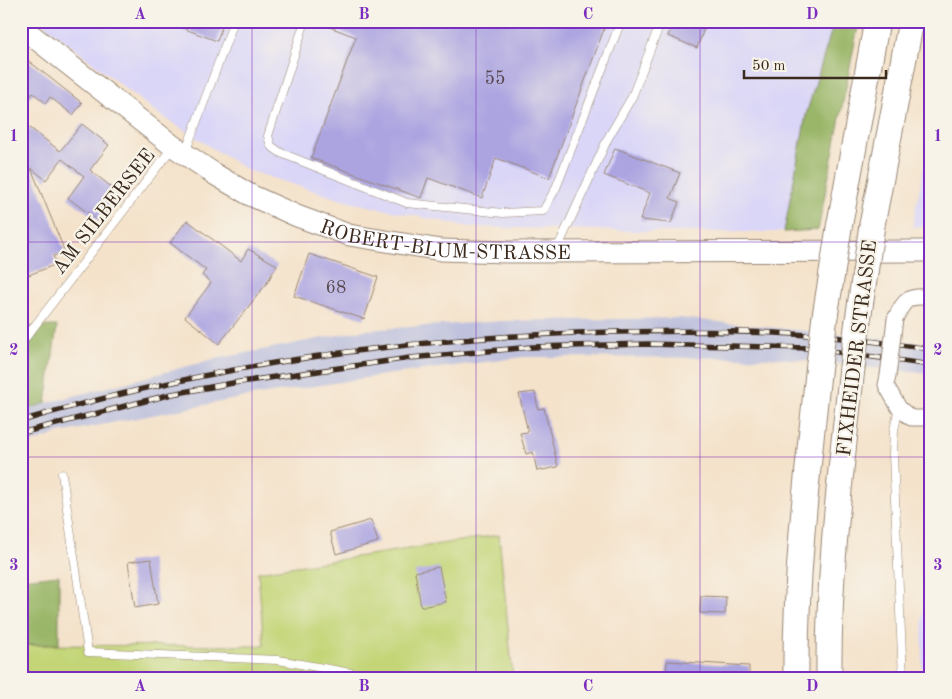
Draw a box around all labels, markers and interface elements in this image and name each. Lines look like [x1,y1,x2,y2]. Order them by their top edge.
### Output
text: A [134,7,146,23]
text: B [358,7,370,23]
text: C [583,7,593,23]
text: D [806,7,818,23]
scale bar [744,48,887,80]
text: 50 m [752,59,786,74]
house number: 55 [485,70,505,88]
text: 1 [9,129,19,145]
text: 1 [933,129,943,145]
street label: AM SILBERSEE [50,146,160,279]
street label: ROBERT-BLUM-STRASSE [317,217,571,264]
street label: FIXHEIDER STRASSE [835,239,881,458]
house number: 68 [326,279,346,297]
text: 2 [9,343,19,359]
text: 2 [933,343,943,359]
text: 3 [9,558,19,574]
text: 3 [933,558,943,574]
text: A [134,679,146,695]
text: B [358,679,370,695]
text: C [583,679,593,695]
text: D [806,679,818,695]

